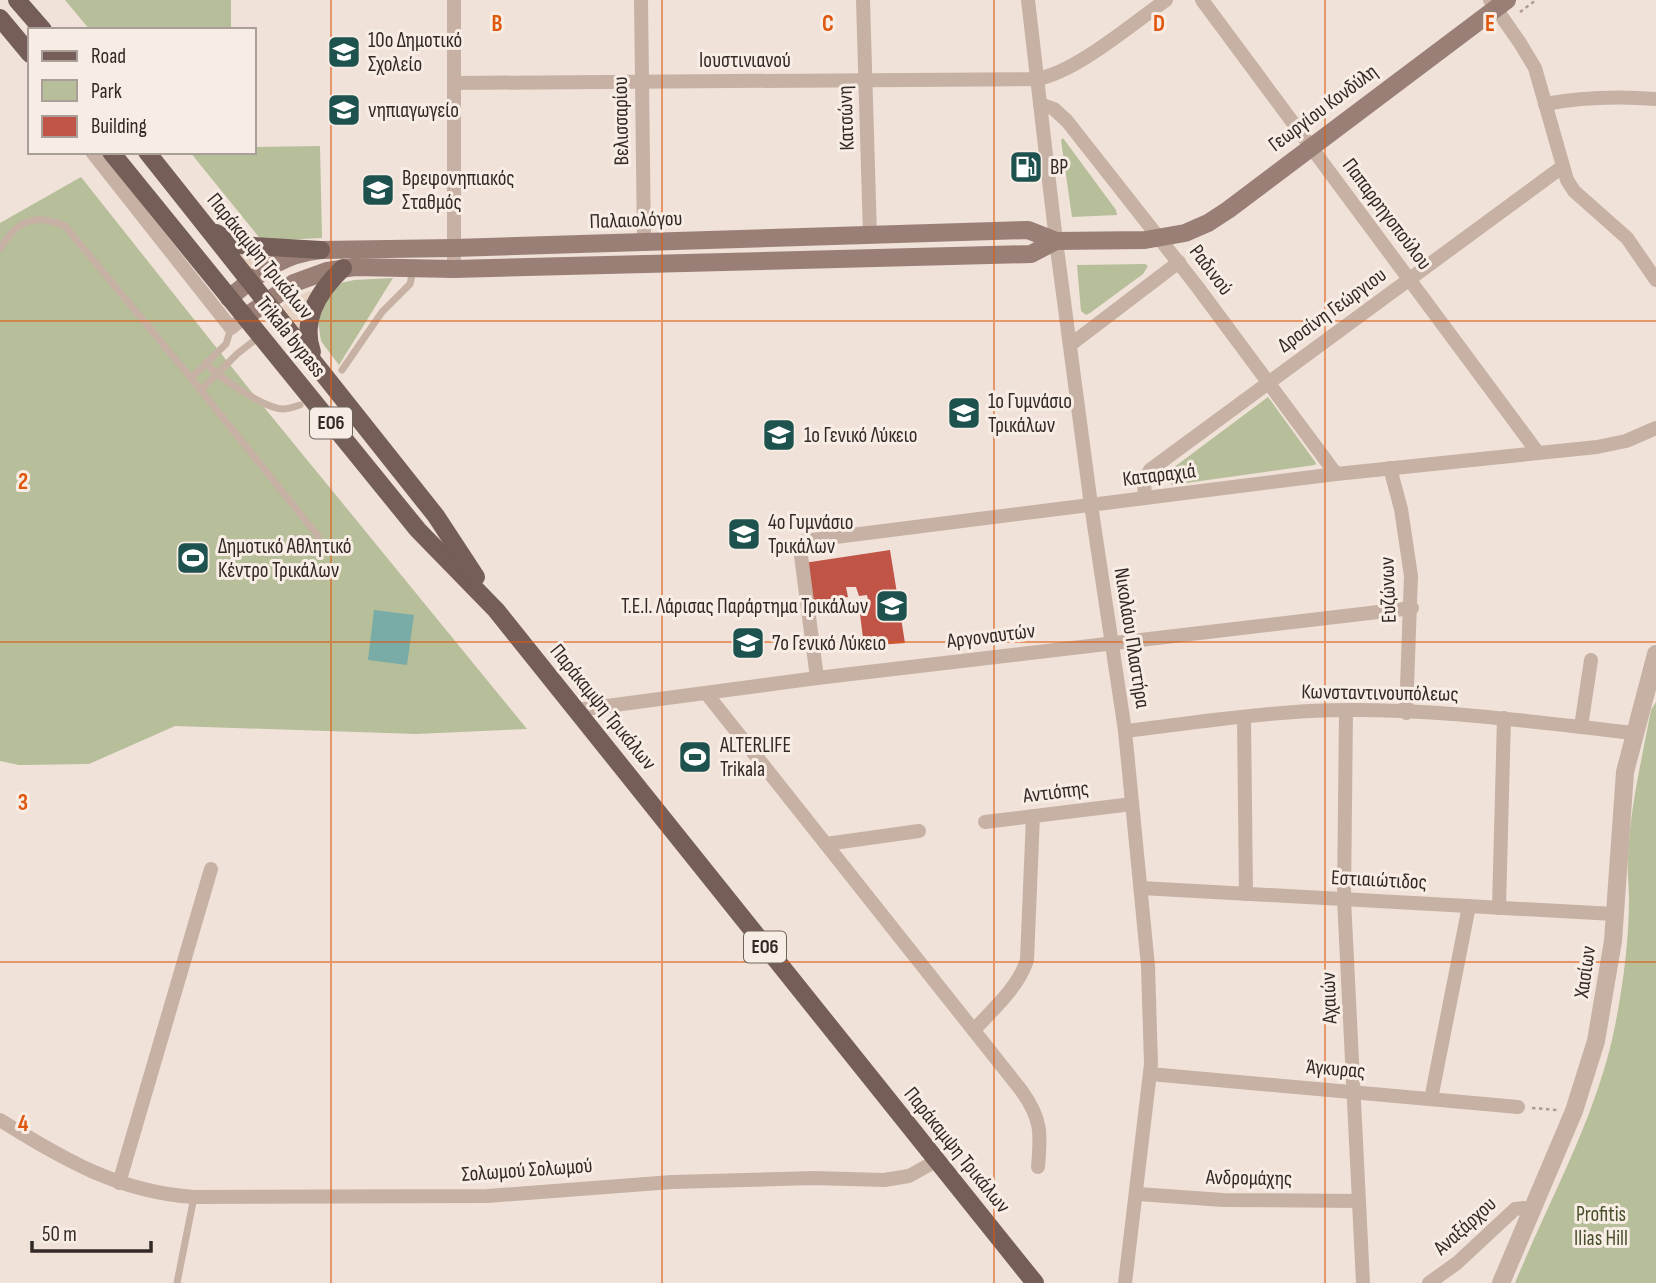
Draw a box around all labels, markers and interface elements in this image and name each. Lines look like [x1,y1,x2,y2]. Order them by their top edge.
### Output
text: B [492,10,503,38]
text: C [822,10,834,38]
text: D [1153,10,1165,38]
text: E [1485,10,1495,38]
legend [28,28,256,154]
place label: 10ο Δημοτικό Σχολείο [368,28,462,77]
school or university icon: 10ο Δημοτικό Σχολείο [325,33,363,71]
text: Road [91,44,126,69]
street label: Ιουστινιανού [699,48,791,73]
street label: Γεωργίου Κονδύλη [1264,59,1382,157]
street label: Βελισσαρίου [608,76,634,166]
text: Park [91,79,122,104]
street label: Κατσώνη [832,85,860,151]
school or university icon: νηπιαγωγείο [325,91,363,129]
place label: νηπιαγωγείο [368,98,459,123]
text: Building [91,114,147,139]
fuel station icon: BP [1007,148,1045,186]
street label: Παπαρρηγοπούλου [1337,153,1437,275]
place label: BP [1050,155,1068,180]
place label: Βρεφονηπιακός Σταθμός [402,166,515,215]
school or university icon: Βρεφονηπιακός Σταθμός [359,171,397,209]
street label: Παράκαμψη Τρικάλων [202,188,318,324]
street label: Παλαιολόγου [589,206,683,234]
street label: Ραδινού [1184,240,1238,300]
street label: Δροσίνη Γεώργιου [1273,262,1391,358]
street label: Trikala bypass [251,292,331,382]
place label: 1ο Γυμνάσιο Τρικάλων [988,389,1072,438]
school or university icon: 1ο Γυμνάσιο Τρικάλων [945,394,983,432]
road number: ΕΟ6 [310,408,352,438]
school or university icon: 1ο Γενικό Λύκειο [760,416,798,454]
place label: 1ο Γενικό Λύκειο [804,423,917,448]
street label: Καταραχιά [1121,458,1197,492]
text: 2 [18,468,28,496]
place label: 4ο Γυμνάσιο Τρικάλων [768,510,854,559]
school or university icon: 4ο Γυμνάσιο Τρικάλων [725,515,763,553]
place label: Δημοτικό Αθλητικό Κέντρο Τρικάλων [218,534,352,583]
sports icon: Δημοτικό Αθλητικό Κέντρο Τρικάλων [174,539,212,577]
street label: Ευζώνων [1374,557,1402,623]
street label: Νικολάου Πλαστήρα [1109,566,1155,710]
school or university icon: Τ.Ε.Ι. Λάρισας Παράρτημα Τρικάλων [873,587,911,625]
place label: Τ.Ε.Ι. Λάρισας Παράρτημα Τρικάλων [621,594,868,619]
street label: Αργοναυτών [945,618,1036,654]
school or university icon: 7ο Γενικό Λύκειο [729,624,767,662]
place label: 7ο Γενικό Λύκειο [772,631,886,656]
street label: Παράκαμψη Τρικάλων [545,639,661,775]
street label: Κωνσταντινουπόλεως [1301,679,1459,707]
place label: ALTERLIFE Trikala [719,733,791,782]
sports icon: ALTERLIFE Trikala [676,738,714,776]
street label: Αντιόπης [1021,776,1090,809]
text: 3 [18,789,28,817]
street label: Εστιαιώτιδος [1330,865,1428,895]
road number: ΕΟ6 [744,931,786,962]
street label: Χασίων [1569,944,1601,1001]
street label: Αχαιών [1316,972,1342,1025]
street label: Άγκυρας [1305,1054,1367,1084]
street label: Παράκαμψη Τρικάλων [899,1082,1015,1218]
text: 4 [18,1110,29,1138]
street label: Σολωμού Σολωμού [461,1153,593,1187]
street label: Ανδρομάχης [1205,1165,1292,1191]
street label: Αναξάρχου [1428,1191,1501,1261]
park label: Profitis Ilias Hill [1574,1202,1628,1251]
scale bar [32,1210,150,1254]
text: 50 m [42,1222,77,1247]

